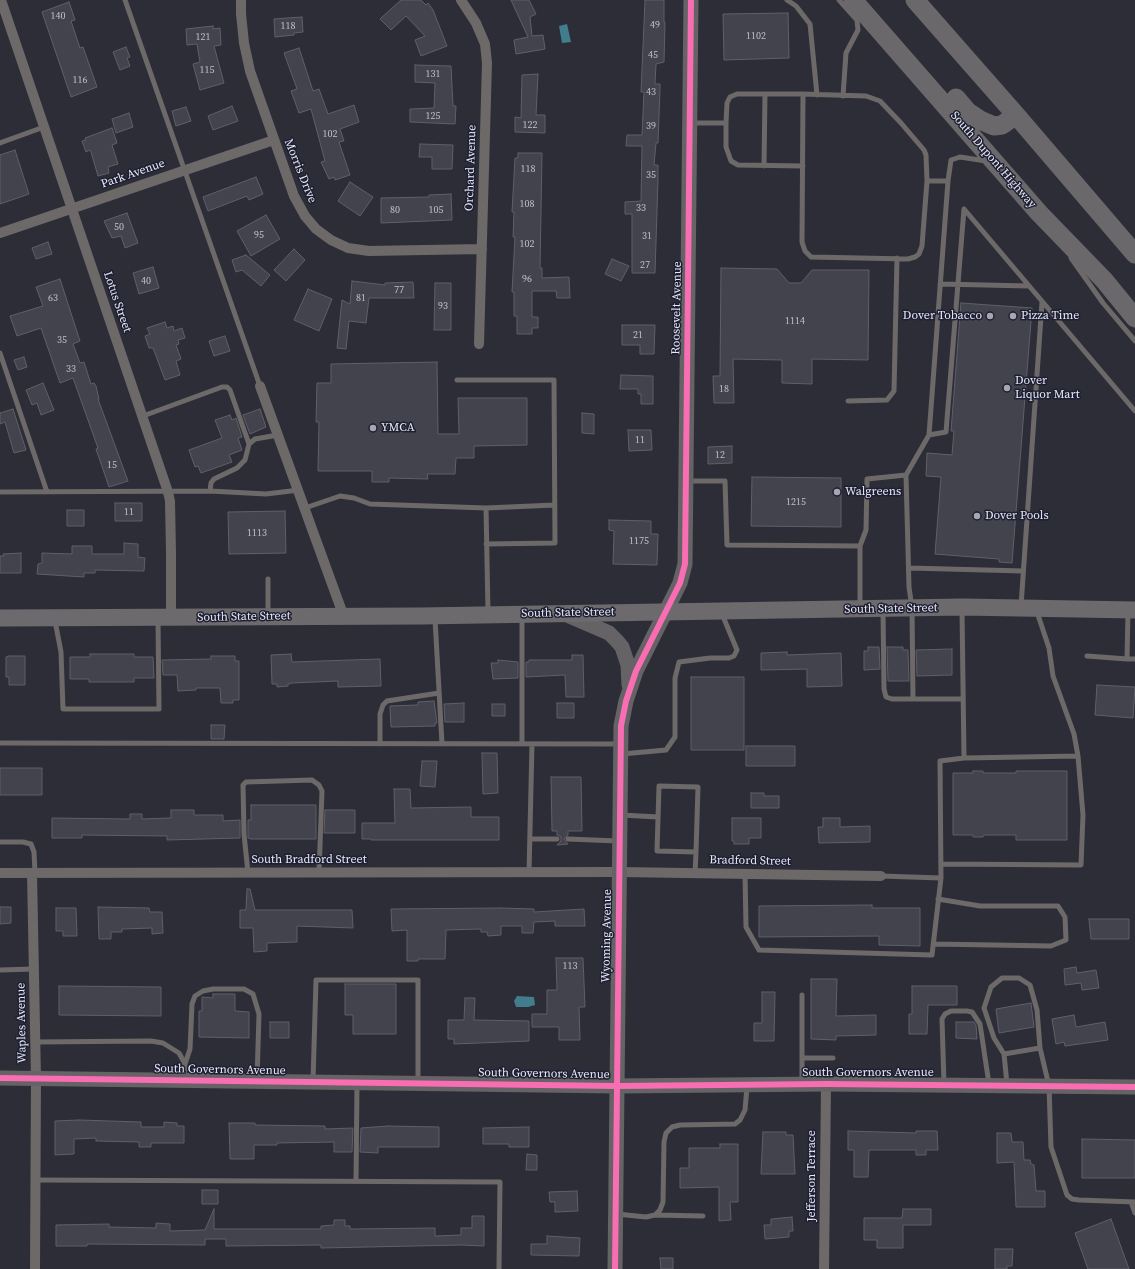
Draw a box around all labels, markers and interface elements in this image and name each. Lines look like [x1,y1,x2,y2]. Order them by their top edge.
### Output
house number: 140 [51,10,65,22]
house number: 49 [650,19,660,31]
house number: 118 [281,20,295,32]
house number: 1102 [746,30,766,42]
house number: 121 [196,31,210,43]
house number: 45 [648,49,658,61]
house number: 115 [200,64,214,76]
house number: 131 [426,68,440,80]
house number: 116 [73,74,87,86]
house number: 43 [646,86,656,98]
street label: South Dupont Highway [947,109,1039,211]
house number: 125 [426,110,440,122]
house number: 122 [523,119,537,131]
house number: 39 [646,120,656,132]
street label: Orchard Avenue [462,125,480,211]
house number: 102 [323,128,337,140]
street label: Morris Drive [281,137,319,205]
street label: Park Avenue [99,156,167,192]
house number: 118 [521,163,535,175]
house number: 35 [646,169,656,181]
house number: 108 [520,198,534,210]
house number: 33 [636,202,646,214]
house number: 80 [390,204,400,216]
house number: 105 [429,204,443,216]
house number: 50 [114,221,124,233]
house number: 95 [254,229,264,241]
house number: 31 [642,230,652,242]
house number: 102 [520,238,534,250]
house number: 27 [640,259,650,271]
street label: Roosevelt Avenue [669,261,685,355]
street label: Lotus Street [100,270,134,334]
house number: 96 [522,273,532,285]
house number: 40 [141,275,151,287]
house number: 77 [394,284,404,296]
house number: 63 [48,292,58,304]
house number: 81 [356,292,366,304]
house number: 93 [438,300,448,312]
place label: Dover Tobacco [903,309,982,323]
place label: Pizza Time [1021,309,1079,323]
marker: Dover Tobacco [985,311,995,321]
marker: Pizza Time [1008,311,1018,321]
house number: 1114 [785,315,805,327]
house number: 21 [633,329,643,341]
house number: 35 [57,334,67,346]
house number: 33 [66,363,76,375]
place label: Dover Liquor Mart [1015,374,1080,402]
house number: 18 [719,383,729,395]
marker: Dover Liquor Mart [1002,383,1012,393]
place label: YMCA [381,421,415,435]
marker: YMCA [368,423,378,433]
house number: 11 [635,434,645,446]
house number: 12 [715,449,725,461]
house number: 15 [107,459,117,471]
place label: Walgreens [845,485,901,499]
marker: Walgreens [832,487,842,497]
house number: 1215 [786,496,806,508]
house number: 11 [124,506,134,518]
place label: Dover Pools [985,509,1049,523]
marker: Dover Pools [972,511,982,521]
house number: 1113 [247,527,267,539]
house number: 1175 [629,535,649,547]
street label: South State Street [844,601,938,617]
street label: South State Street [521,605,615,621]
street label: South State Street [197,609,291,625]
street label: South Bradford Street [251,853,367,867]
street label: Bradford Street [709,853,791,869]
street label: Wyoming Avenue [599,889,615,983]
house number: 113 [563,960,577,972]
street label: Waples Avenue [14,983,30,1063]
street label: South Governors Avenue [154,1062,286,1078]
street label: South Governors Avenue [478,1066,610,1082]
street label: South Governors Avenue [802,1066,934,1080]
street label: Jefferson Terrace [805,1130,819,1222]

